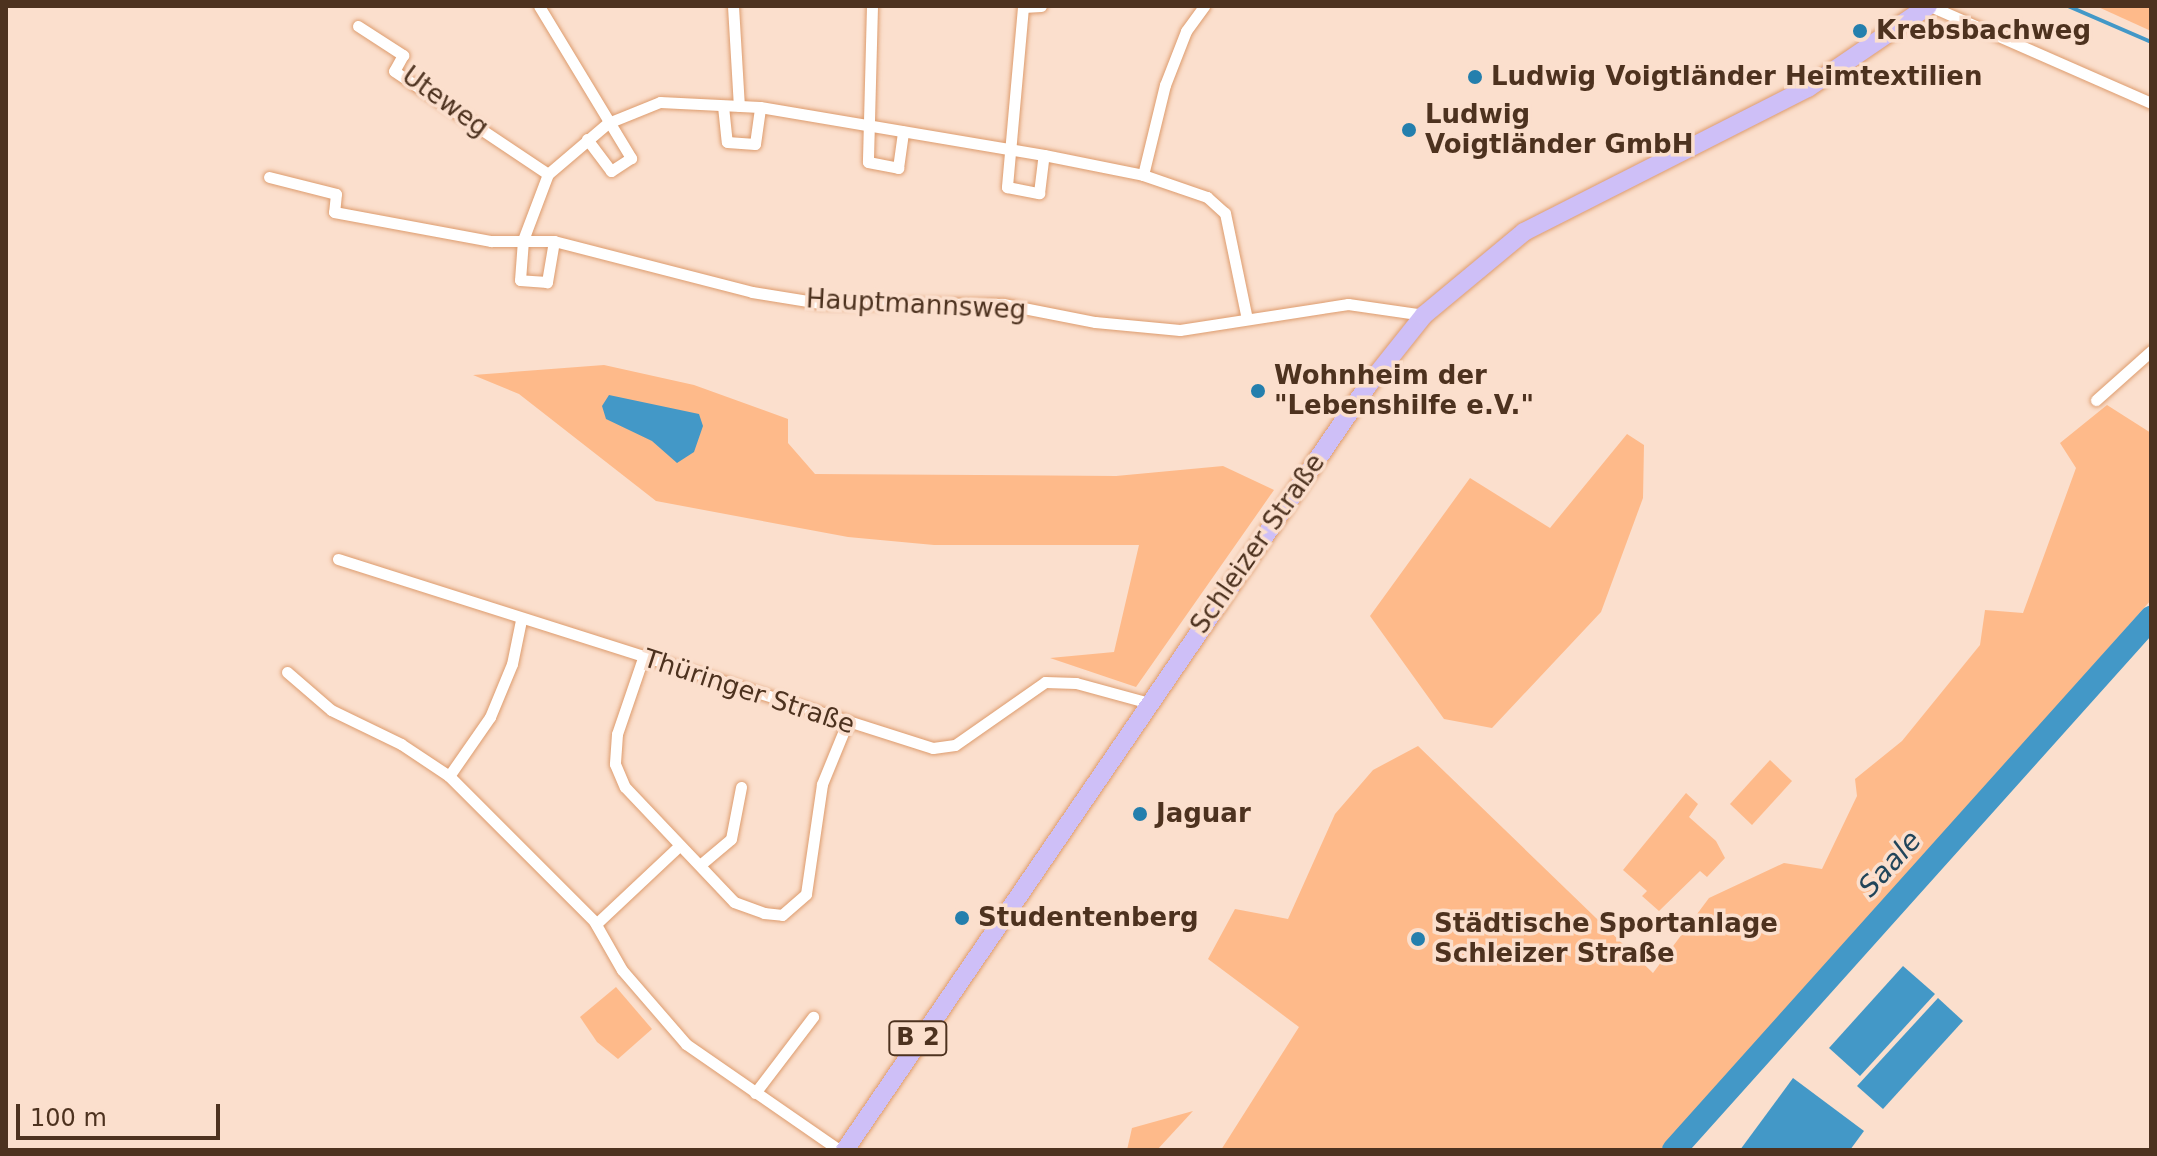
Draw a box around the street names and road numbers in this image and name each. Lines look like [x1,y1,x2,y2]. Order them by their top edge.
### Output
street label: Uteweg [396,60,494,144]
street label: Hauptmannsweg [805,284,1027,326]
street label: Schleizer Straße [1184,448,1332,640]
street label: Thüringer Straße [639,643,859,741]
road number: B 2 [888,1018,948,1058]

